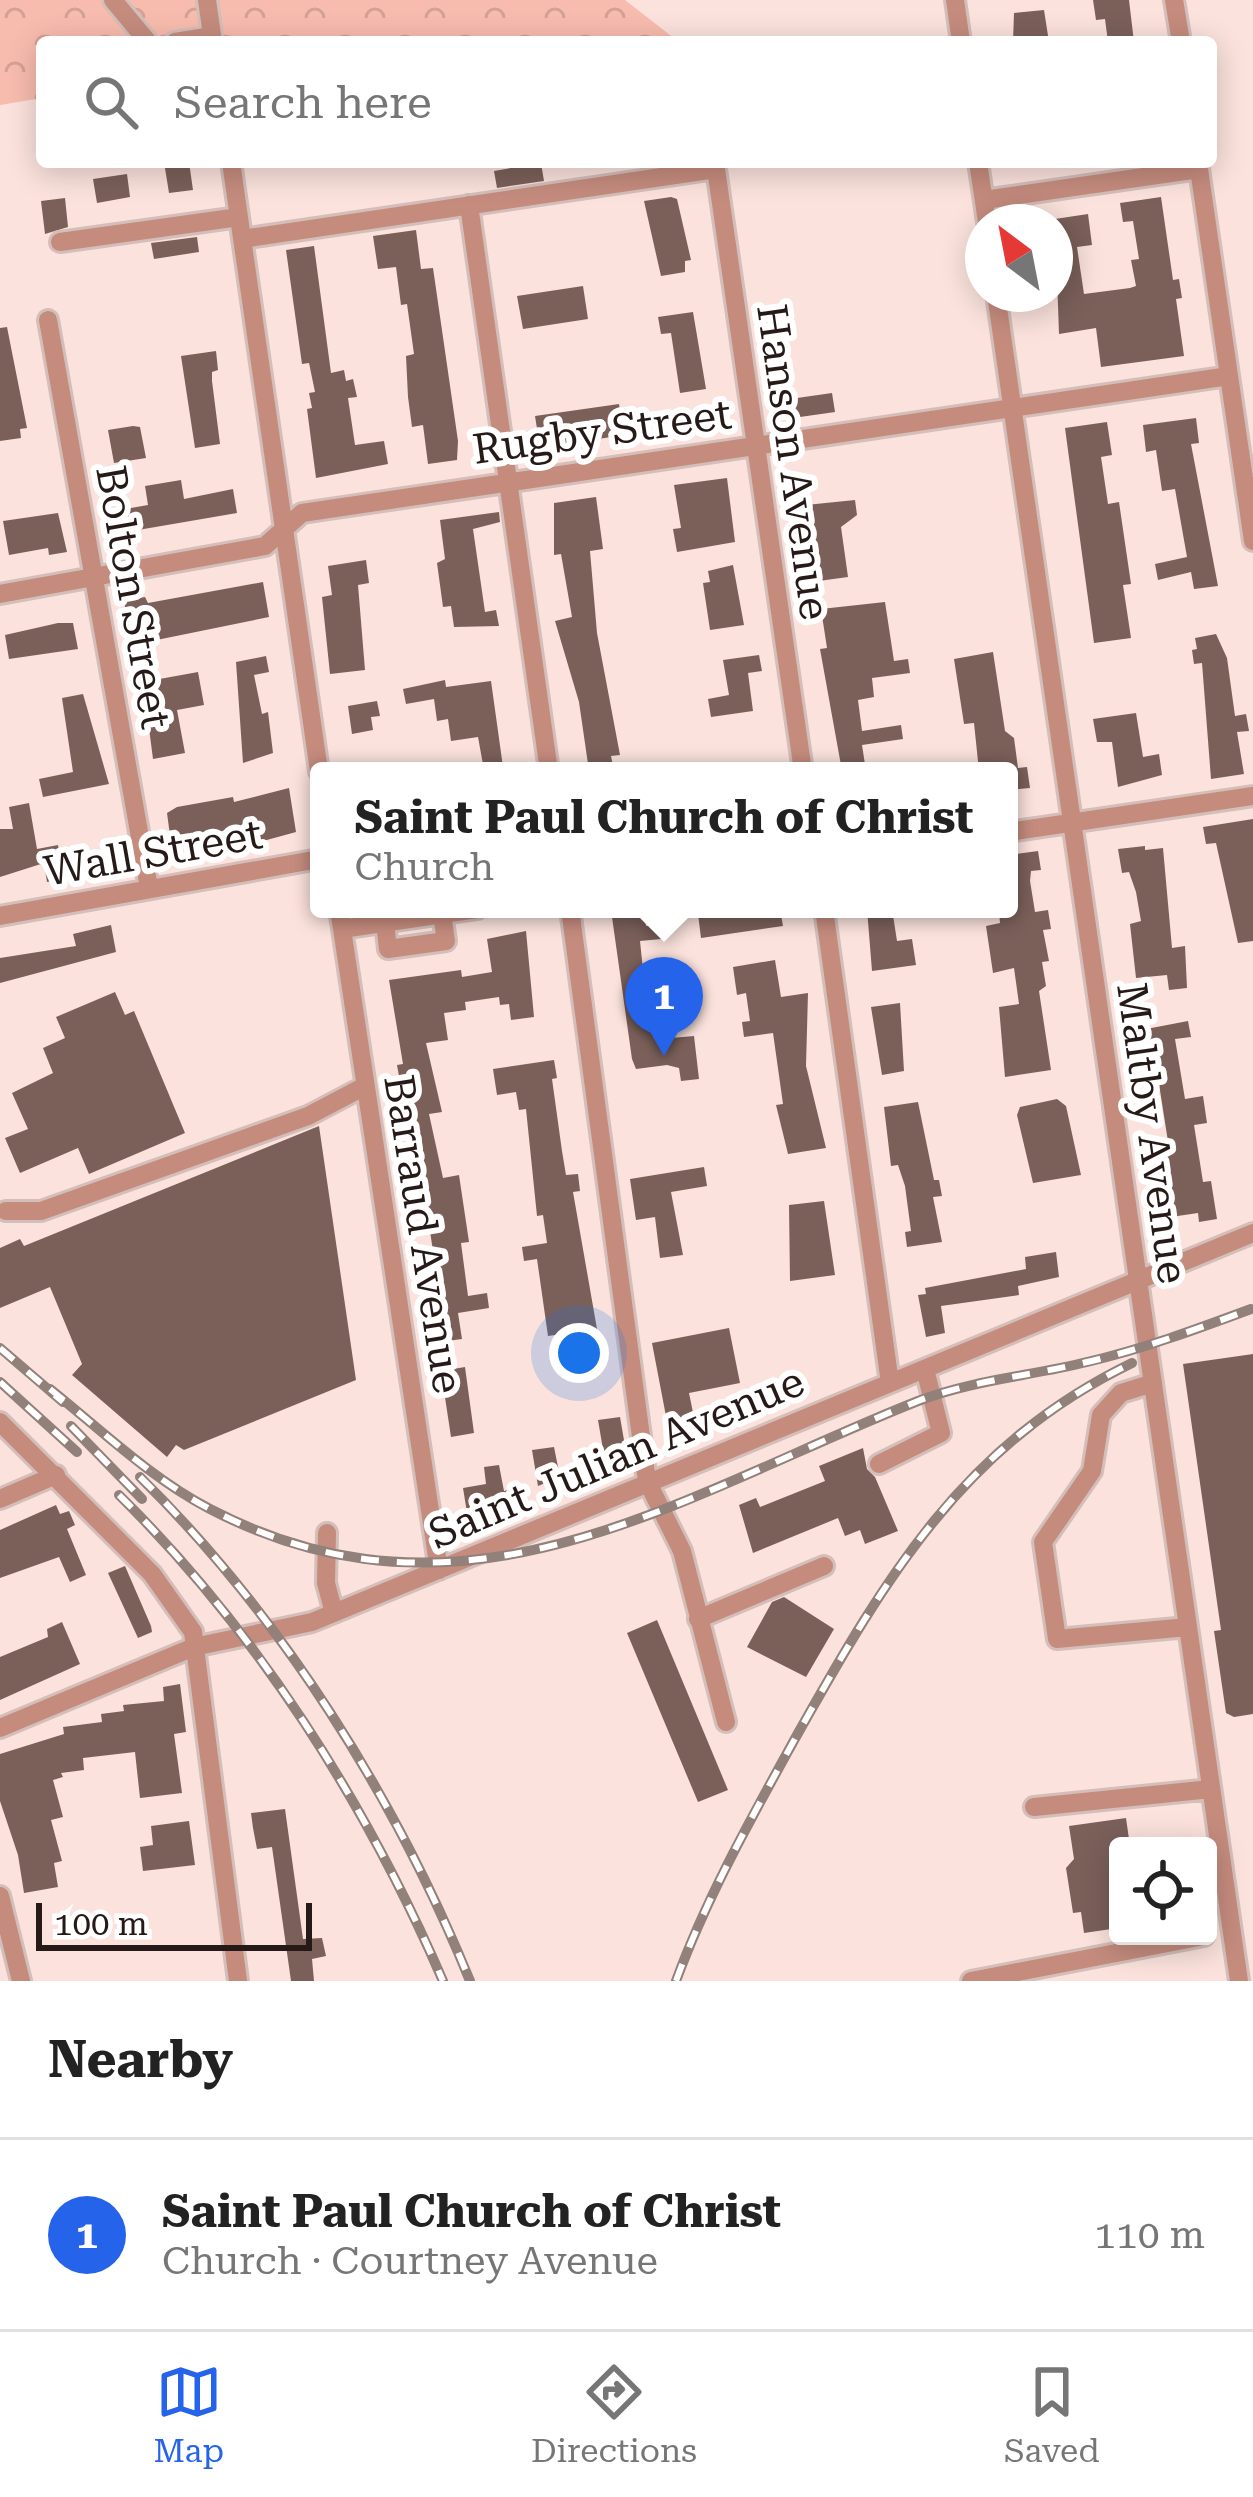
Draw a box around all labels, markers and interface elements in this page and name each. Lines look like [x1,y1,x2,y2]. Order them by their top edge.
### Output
search box [36,36,1217,168]
icon: search [78,69,144,135]
text: Search here [174,76,432,129]
north arrow [965,204,1073,312]
street label: Hanson Avenue [747,301,840,623]
street label: Rugby Street [470,389,735,474]
street label: Bolton Street [86,462,181,732]
popup [310,762,1018,918]
text: Saint Paul Church of Christ [354,791,974,844]
street label: Wall Street [40,809,266,896]
text: Church [354,844,494,890]
pin: 1 [625,957,703,1056]
street label: Maltby Avenue [1107,979,1198,1287]
street label: Barraud Avenue [374,1071,473,1397]
your location [549,1323,609,1383]
street label: Saint Julian Avenue [421,1356,811,1559]
map controls [1109,1837,1217,1945]
button: locate [1109,1837,1217,1945]
scale bar [36,1897,312,1950]
text: 100 m [54,1904,148,1943]
text: Nearby [48,2030,233,2089]
text: Saint Paul Church of Christ [162,2185,781,2238]
text: 1 [76,2212,98,2258]
text: 110 m [1094,2212,1205,2258]
text: Church · Courtney Avenue [162,2238,658,2284]
tab: Map [153,2359,224,2470]
tab: Directions [531,2359,697,2470]
tab: Saved [1004,2359,1100,2470]

